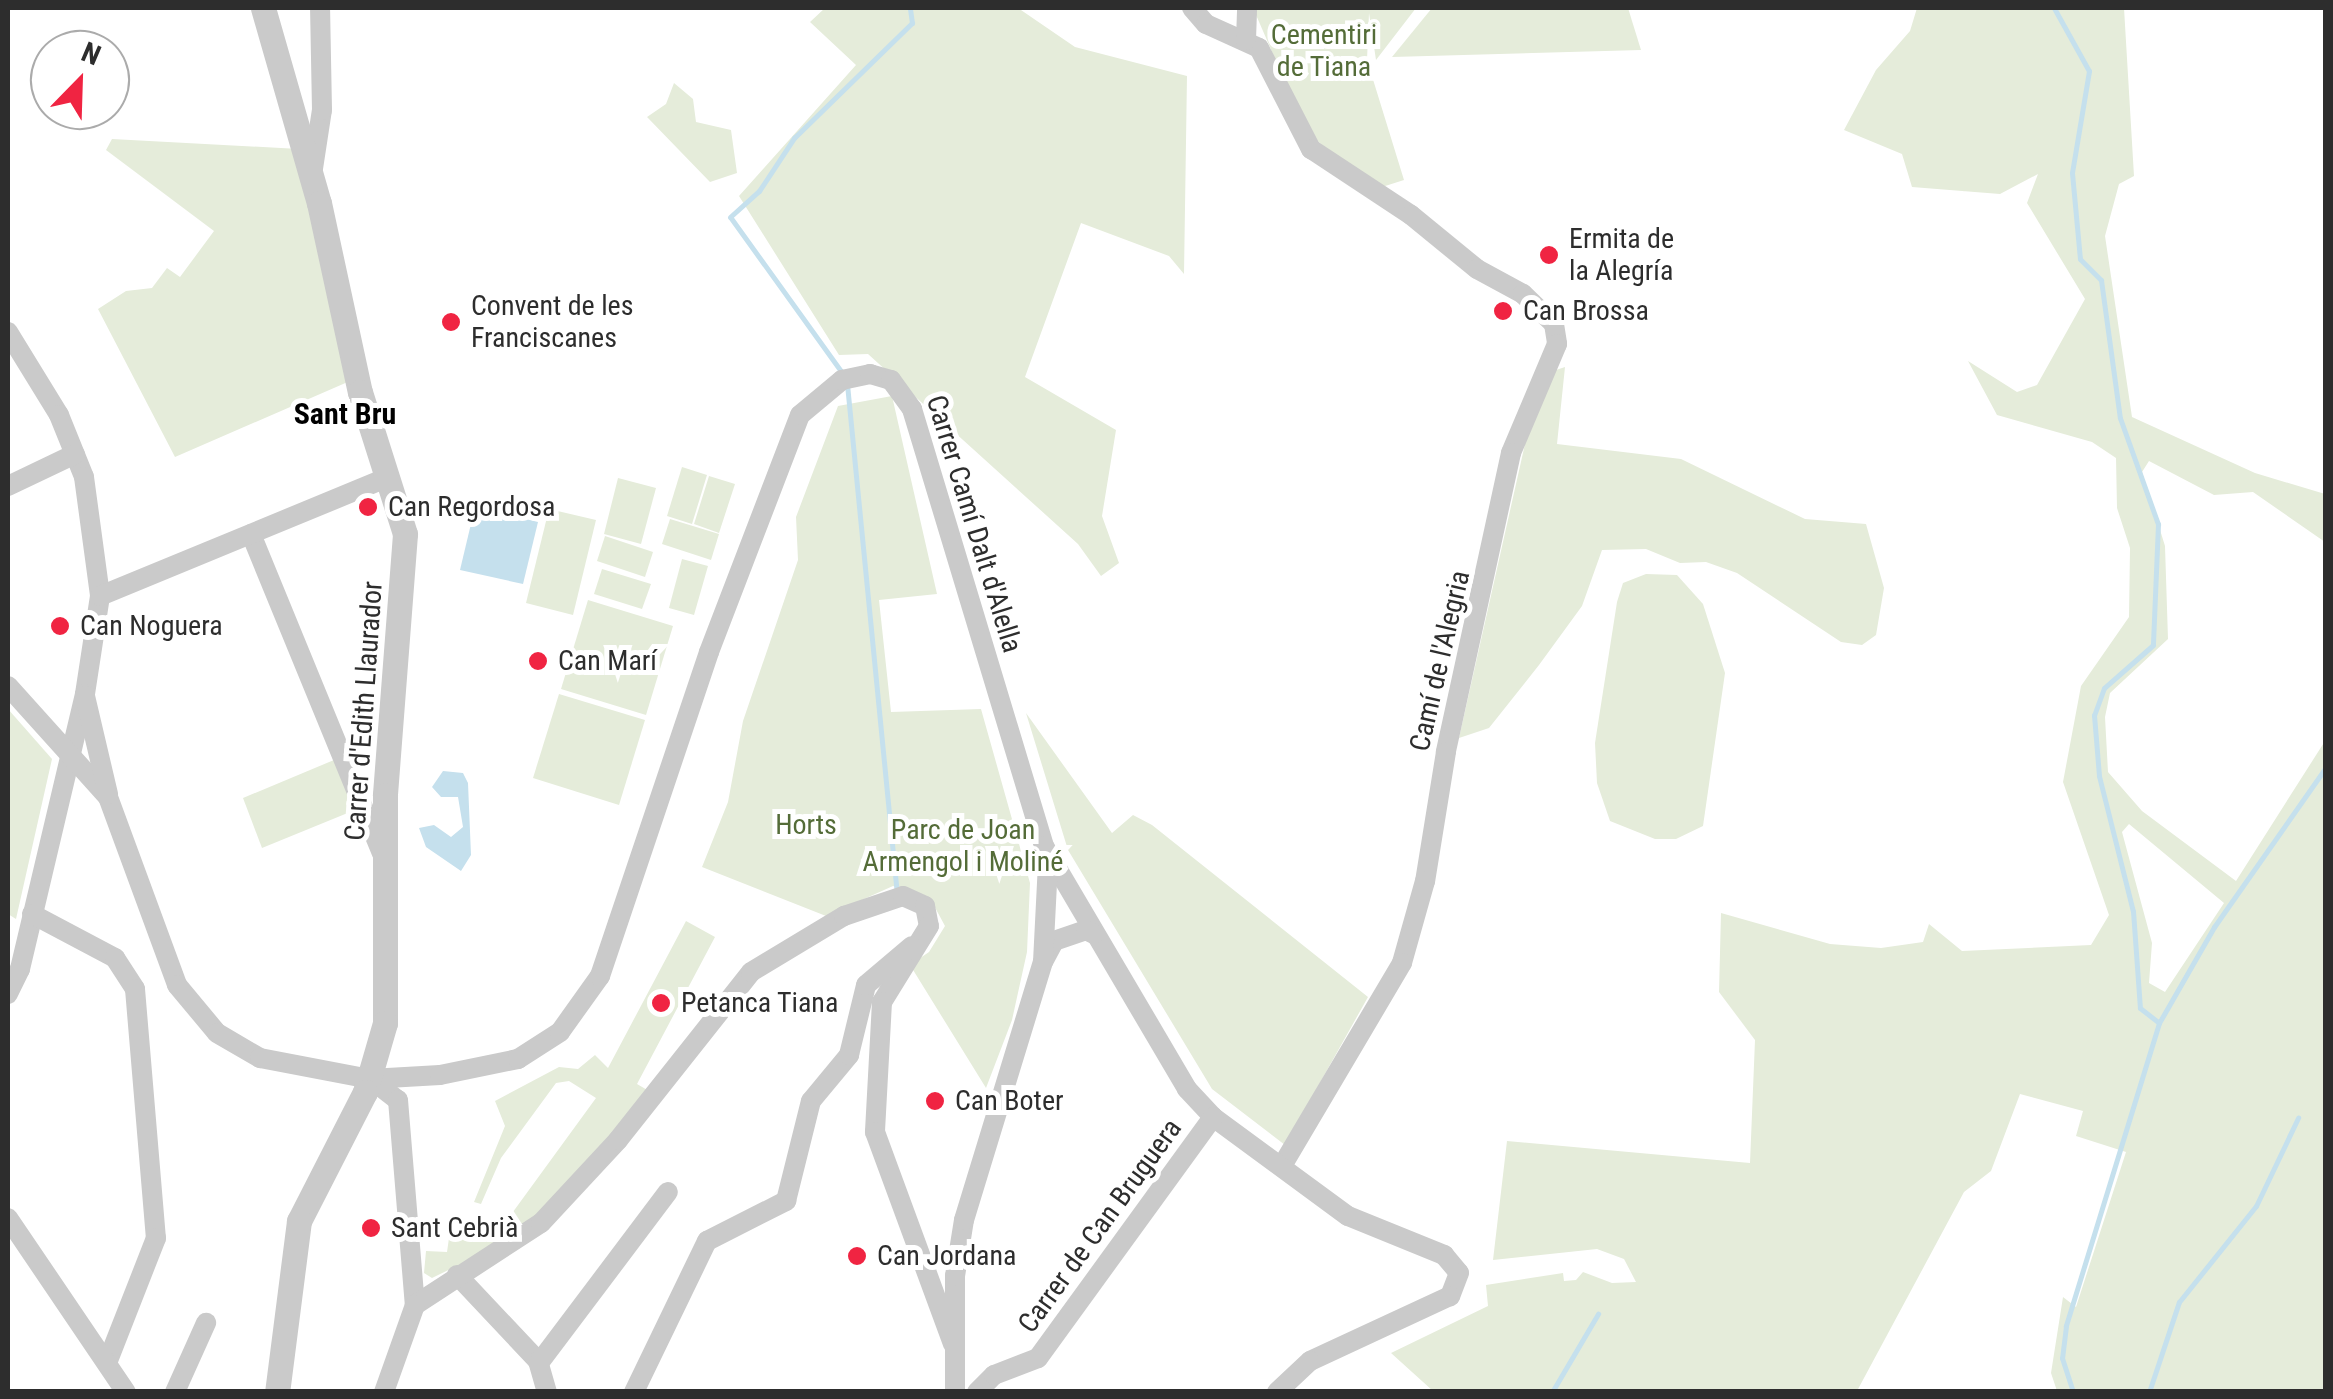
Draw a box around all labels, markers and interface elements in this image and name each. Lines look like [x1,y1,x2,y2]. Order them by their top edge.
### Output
park label: Cementiri de Tiana [1271,18,1377,84]
north arrow [30,30,130,130]
text: N [77,35,105,72]
place label: Ermita de la Alegría [1569,222,1674,288]
marker: Ermita de la Alegría [1538,244,1560,266]
place label: Convent de les Franciscanes [471,289,633,355]
place label: Can Brossa [1523,294,1649,328]
marker: Can Brossa [1492,300,1514,322]
marker: Convent de les Franciscanes [440,311,462,333]
street label: Carrer Camí Dalt d'Alella [919,391,1029,657]
district label: Sant Bru [294,396,396,432]
place label: Can Regordosa [388,490,556,524]
marker: Can Regordosa [357,496,379,518]
street label: Camí de l'Alegria [1403,567,1477,755]
street label: Carrer d'Edith Llaurador [338,580,390,842]
place label: Can Noguera [80,609,223,643]
marker: Can Noguera [49,615,71,637]
place label: Can Marí [558,644,657,678]
marker: Can Marí [527,650,549,672]
park label: Horts [775,808,837,842]
park label: Parc de Joan Armengol i Moliné [863,813,1063,879]
place label: Petanca Tiana [681,986,839,1020]
marker: Petanca Tiana [650,992,672,1014]
place label: Can Boter [955,1084,1064,1118]
marker: Can Boter [924,1090,946,1112]
street label: Carrer de Can Bruguera [1011,1113,1189,1339]
place label: Sant Cebrià [391,1211,518,1245]
marker: Sant Cebrià [360,1217,382,1239]
place label: Can Jordana [877,1239,1016,1273]
marker: Can Jordana [846,1245,868,1267]

